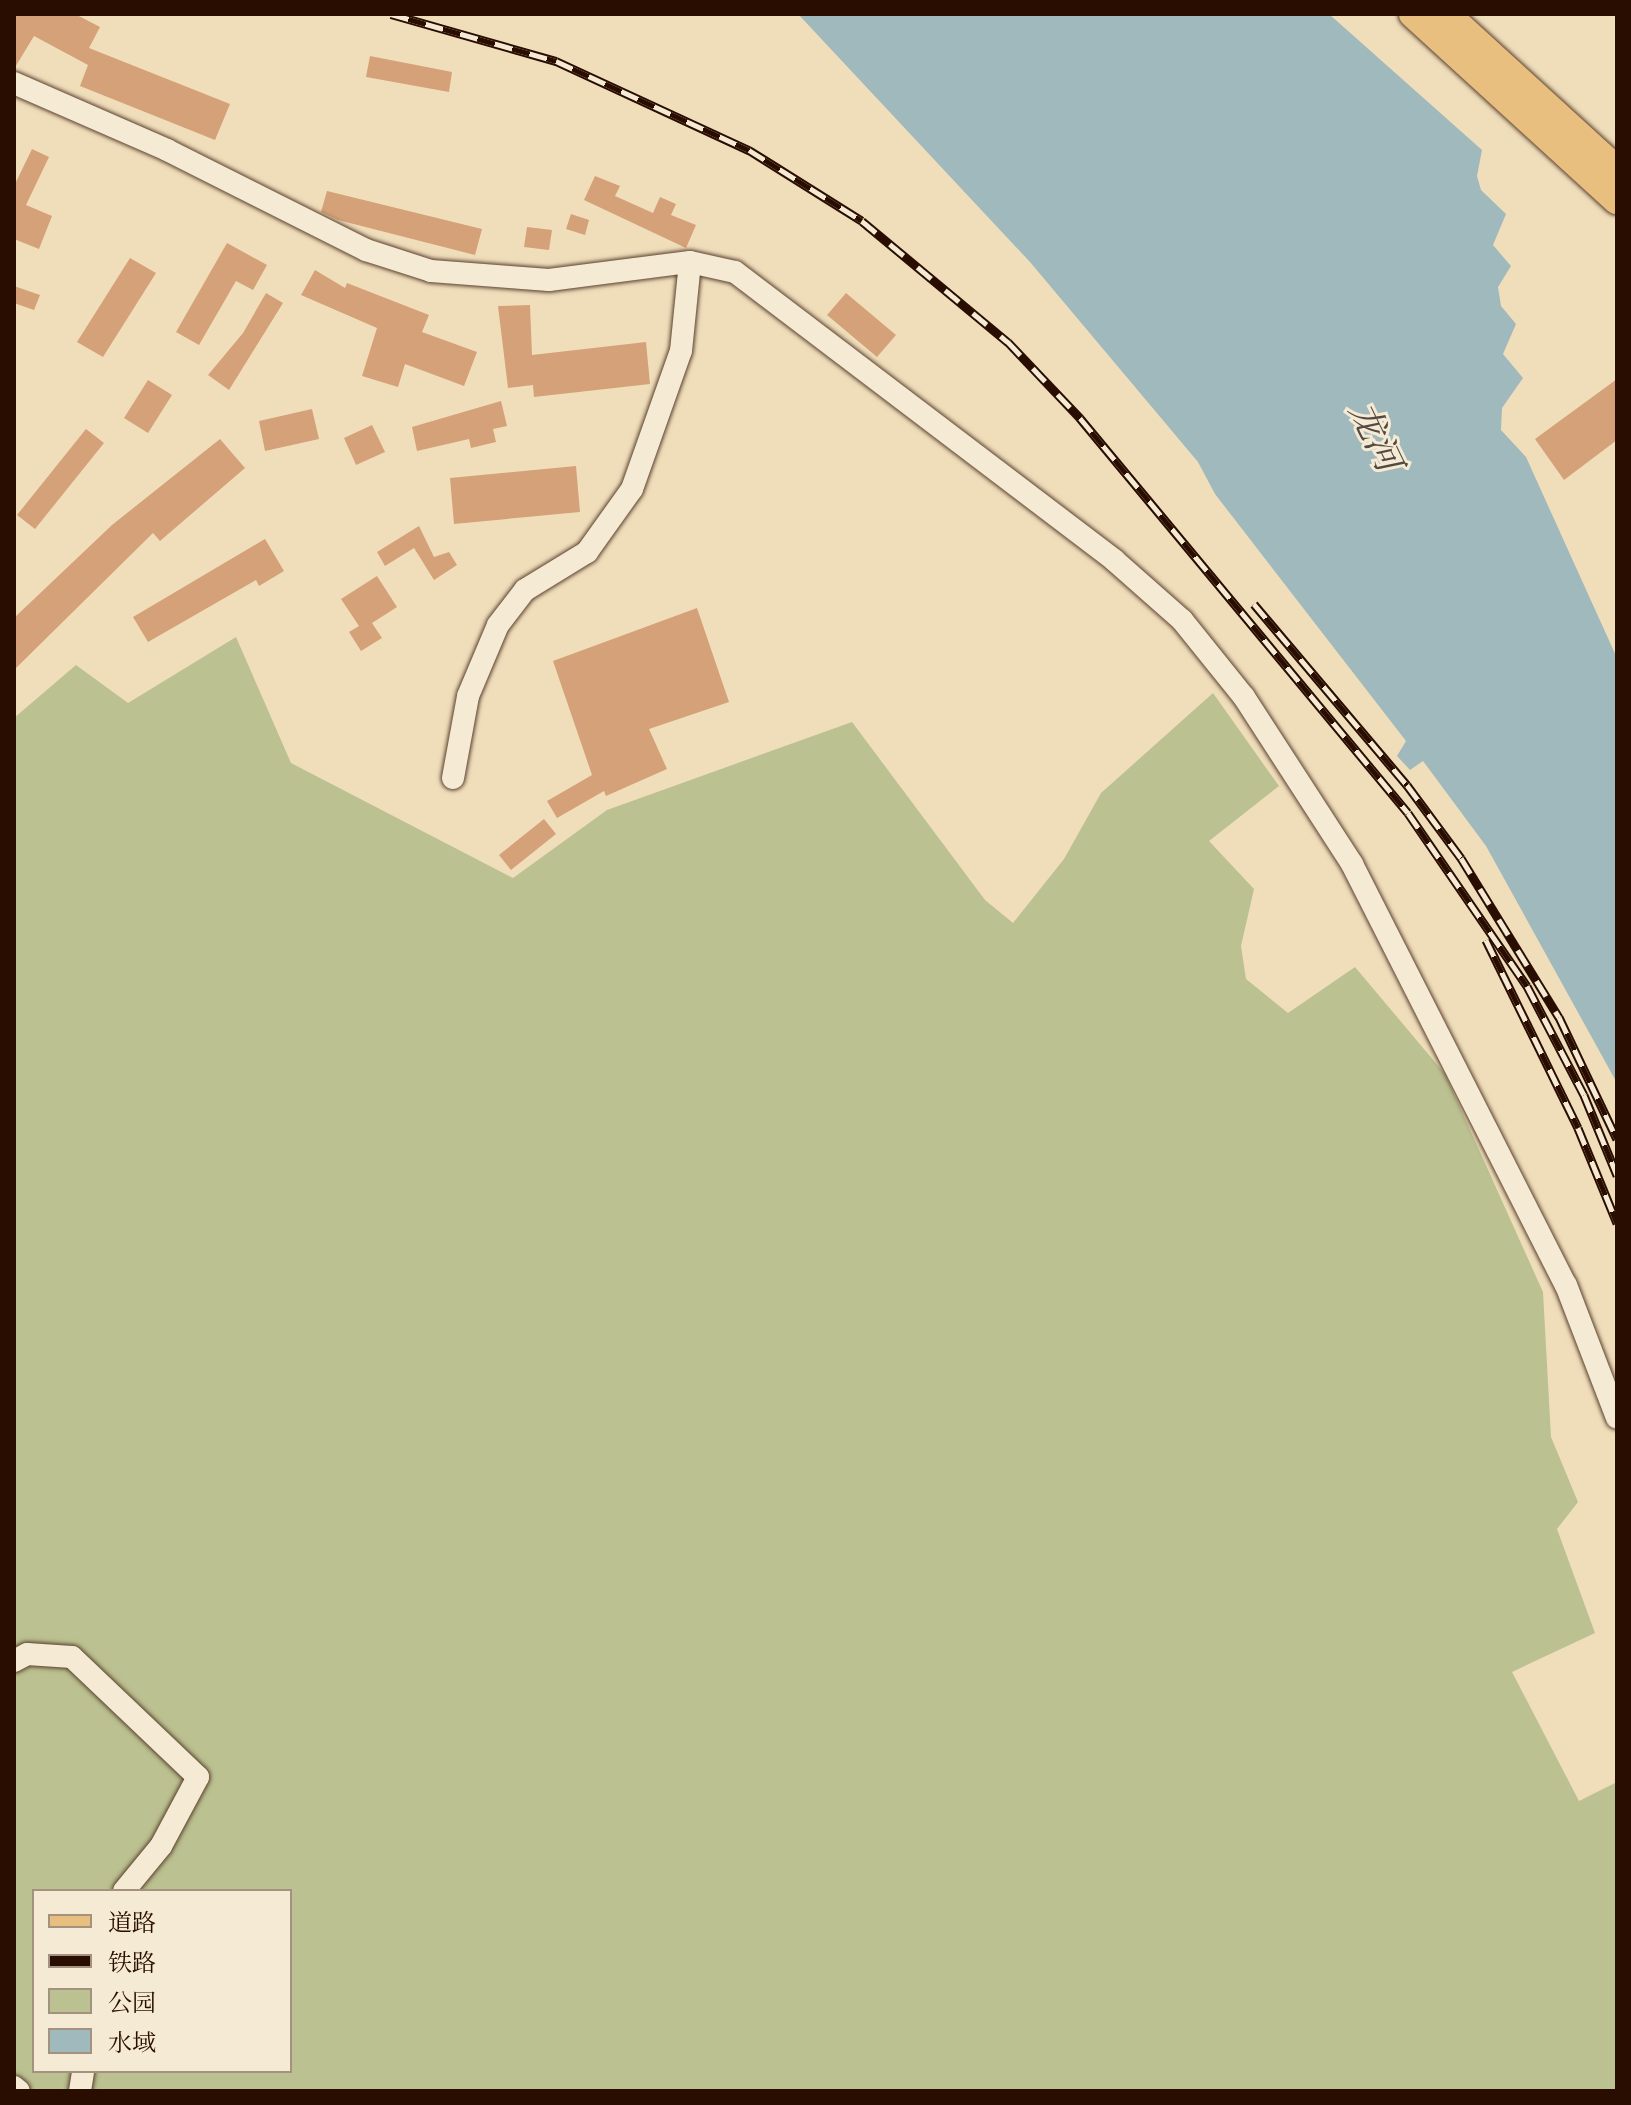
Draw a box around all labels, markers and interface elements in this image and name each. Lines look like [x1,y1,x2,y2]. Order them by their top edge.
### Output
water label: 龙河 [1339,395,1409,479]
legend [32,1889,292,2073]
text: 道路 [108,1909,156,1939]
text: 铁路 [108,1949,156,1979]
text: 公园 [108,1989,156,2019]
text: 水域 [108,2029,156,2059]

